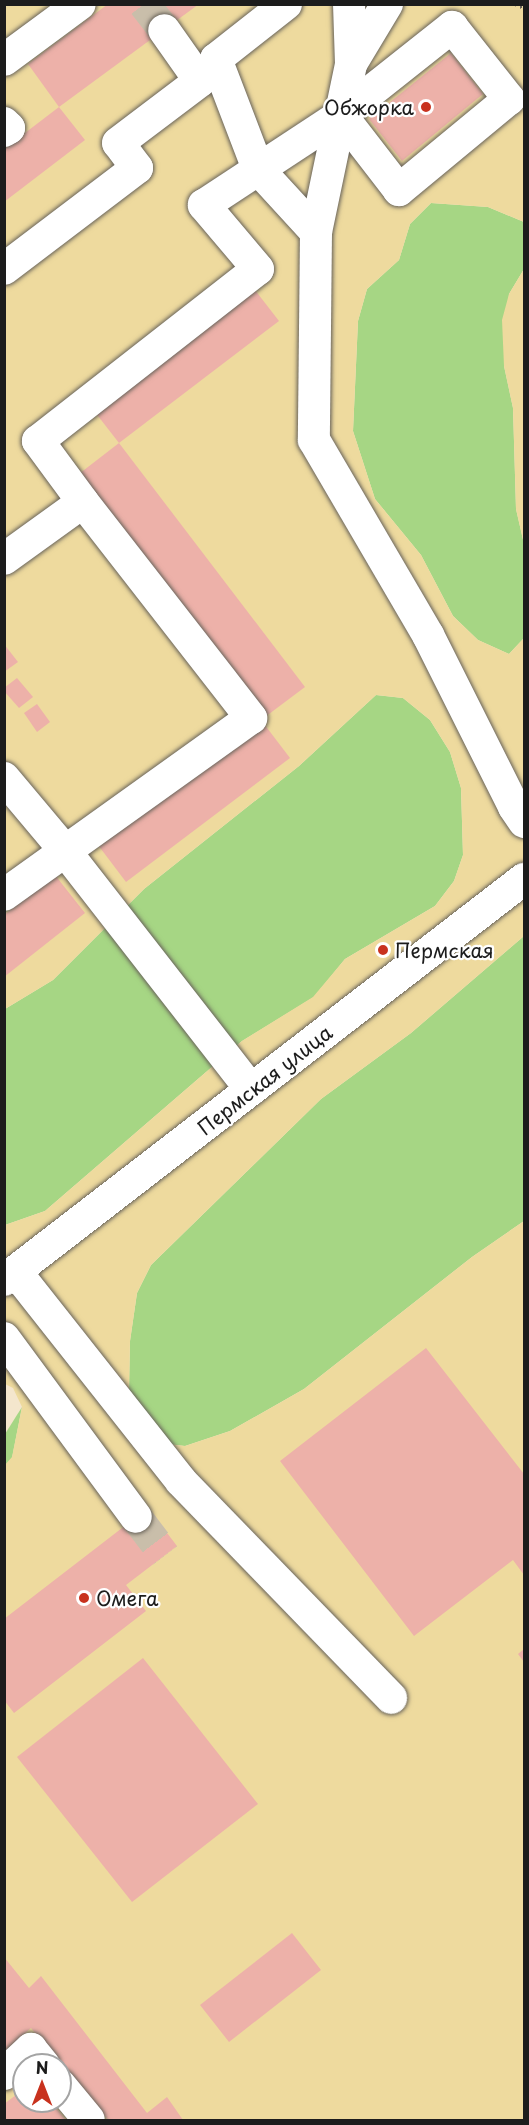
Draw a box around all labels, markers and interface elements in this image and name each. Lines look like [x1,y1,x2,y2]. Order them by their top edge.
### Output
place label: Обжорка [324,95,414,119]
marker: Обжорка [419,100,433,114]
place label: Пермская [395,938,494,962]
marker: Пермская [376,943,390,957]
street label: Пермская улица [193,1020,337,1140]
place label: Омега [96,1586,158,1610]
marker: Омега [77,1591,91,1605]
north arrow [12,2053,72,2113]
text: N [36,2055,48,2079]

